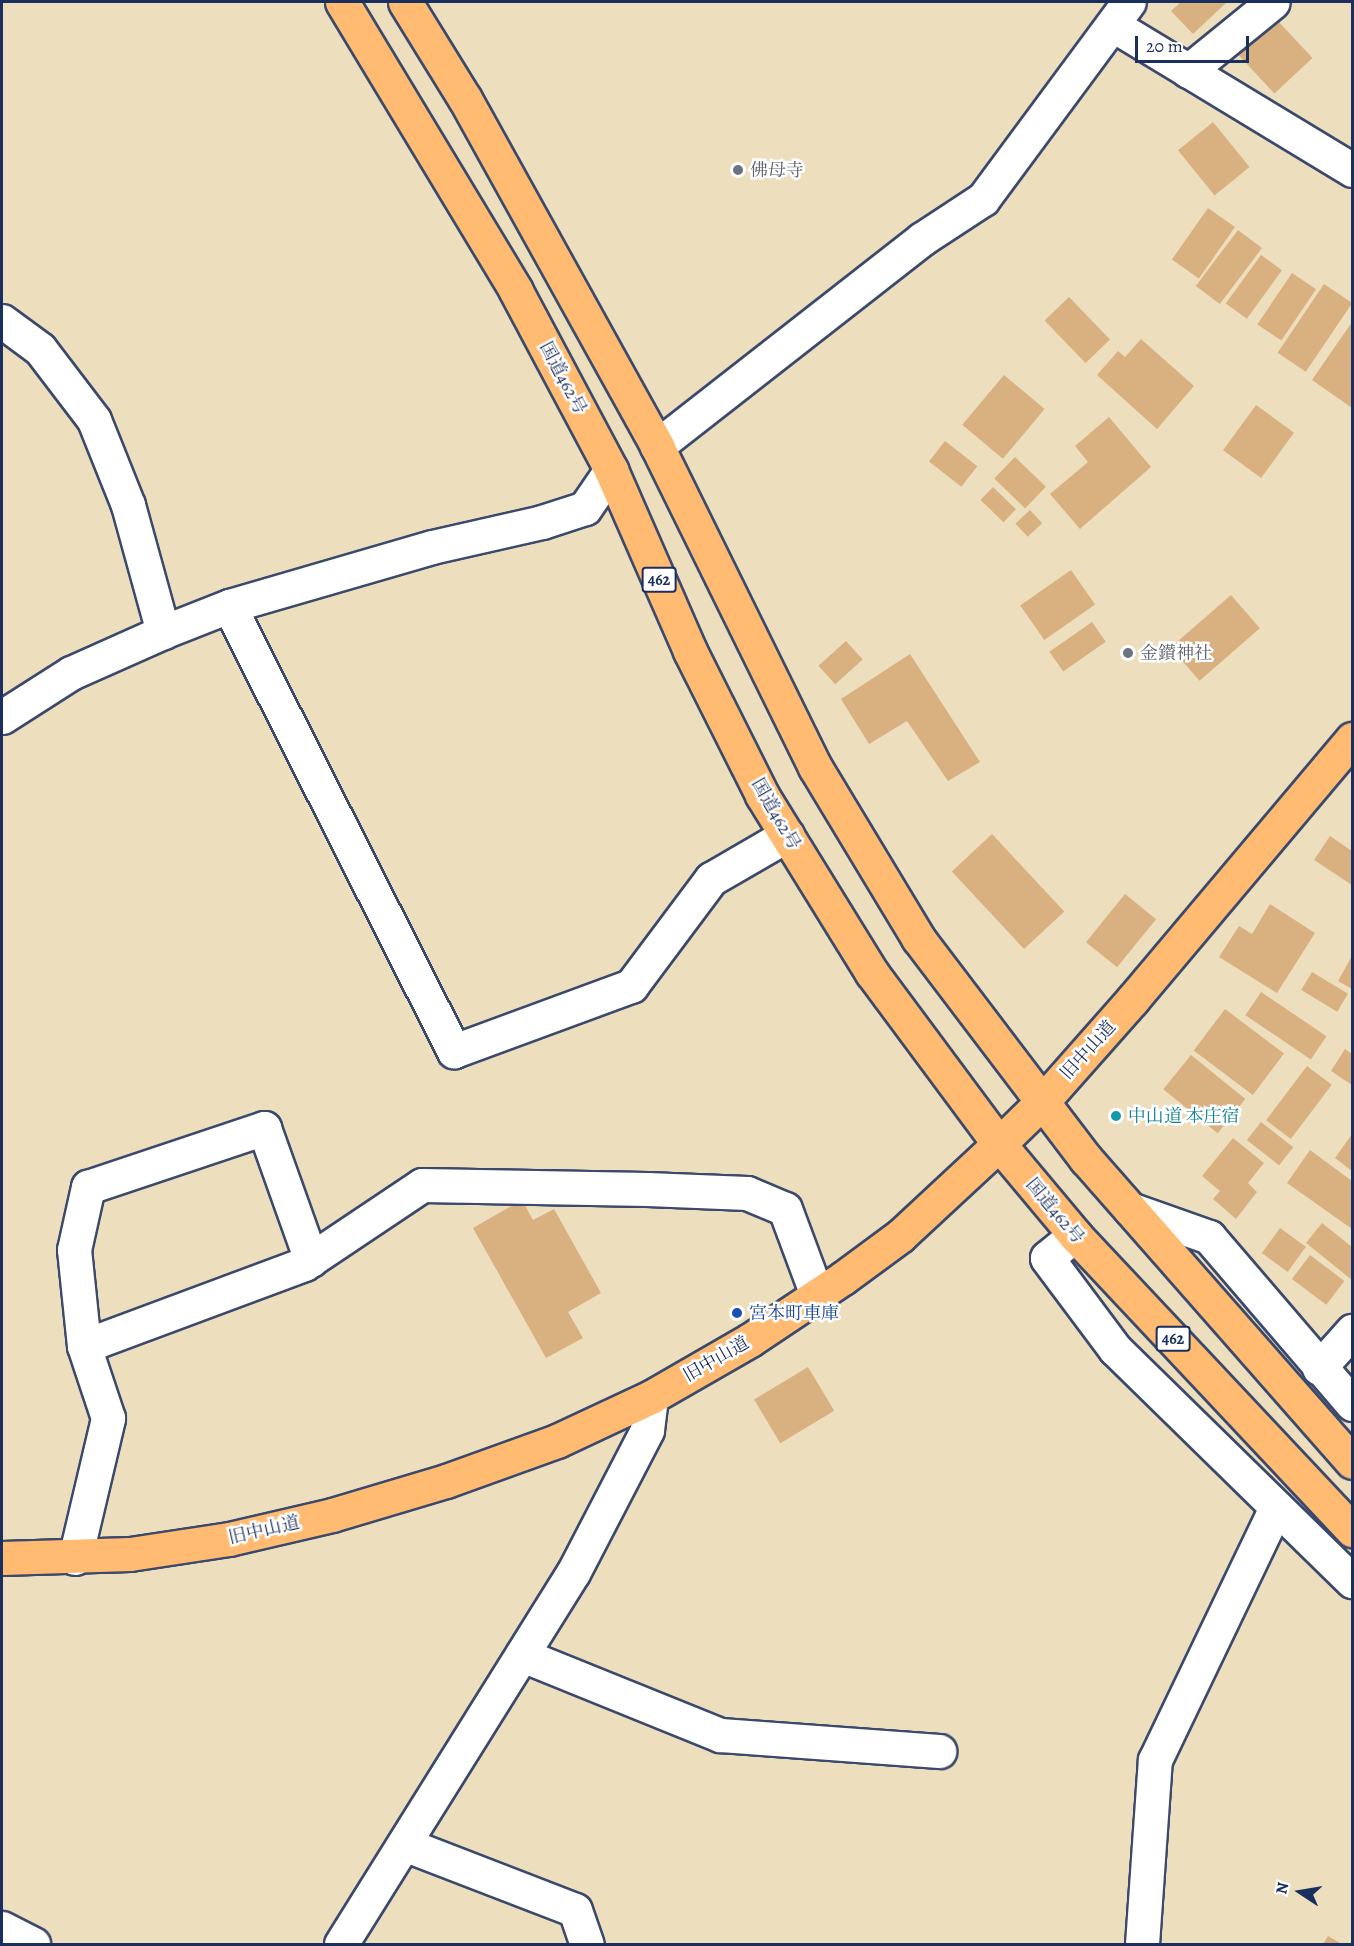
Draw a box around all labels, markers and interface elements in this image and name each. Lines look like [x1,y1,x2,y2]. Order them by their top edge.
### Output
scale bar [1138,24,1252,62]
text: 20 m [1146,34,1183,58]
place label: 佛母寺 [750,159,804,181]
marker: 佛母寺 [731,163,745,177]
street label: 国道462号 [535,338,591,418]
road number: 462 [641,567,677,593]
place label: 金鑚神社 [1140,642,1212,664]
marker: 金鑚神社 [1121,646,1135,660]
street label: 国道462号 [747,774,805,854]
street label: 旧中山道 [1056,1016,1120,1084]
place label: 中山道 本庄宿 [1128,1105,1240,1127]
marker: 中山道 本庄宿 [1109,1109,1123,1123]
street label: 国道462号 [1021,1174,1089,1248]
place label: 宮本町車庫 [749,1302,839,1324]
marker: 宮本町車庫 [730,1306,744,1320]
road number: 462 [1155,1326,1191,1352]
street label: 旧中山道 [679,1332,753,1386]
street label: 旧中山道 [226,1511,302,1549]
north arrow [1270,1862,1330,1922]
text: N [1270,1880,1294,1896]

